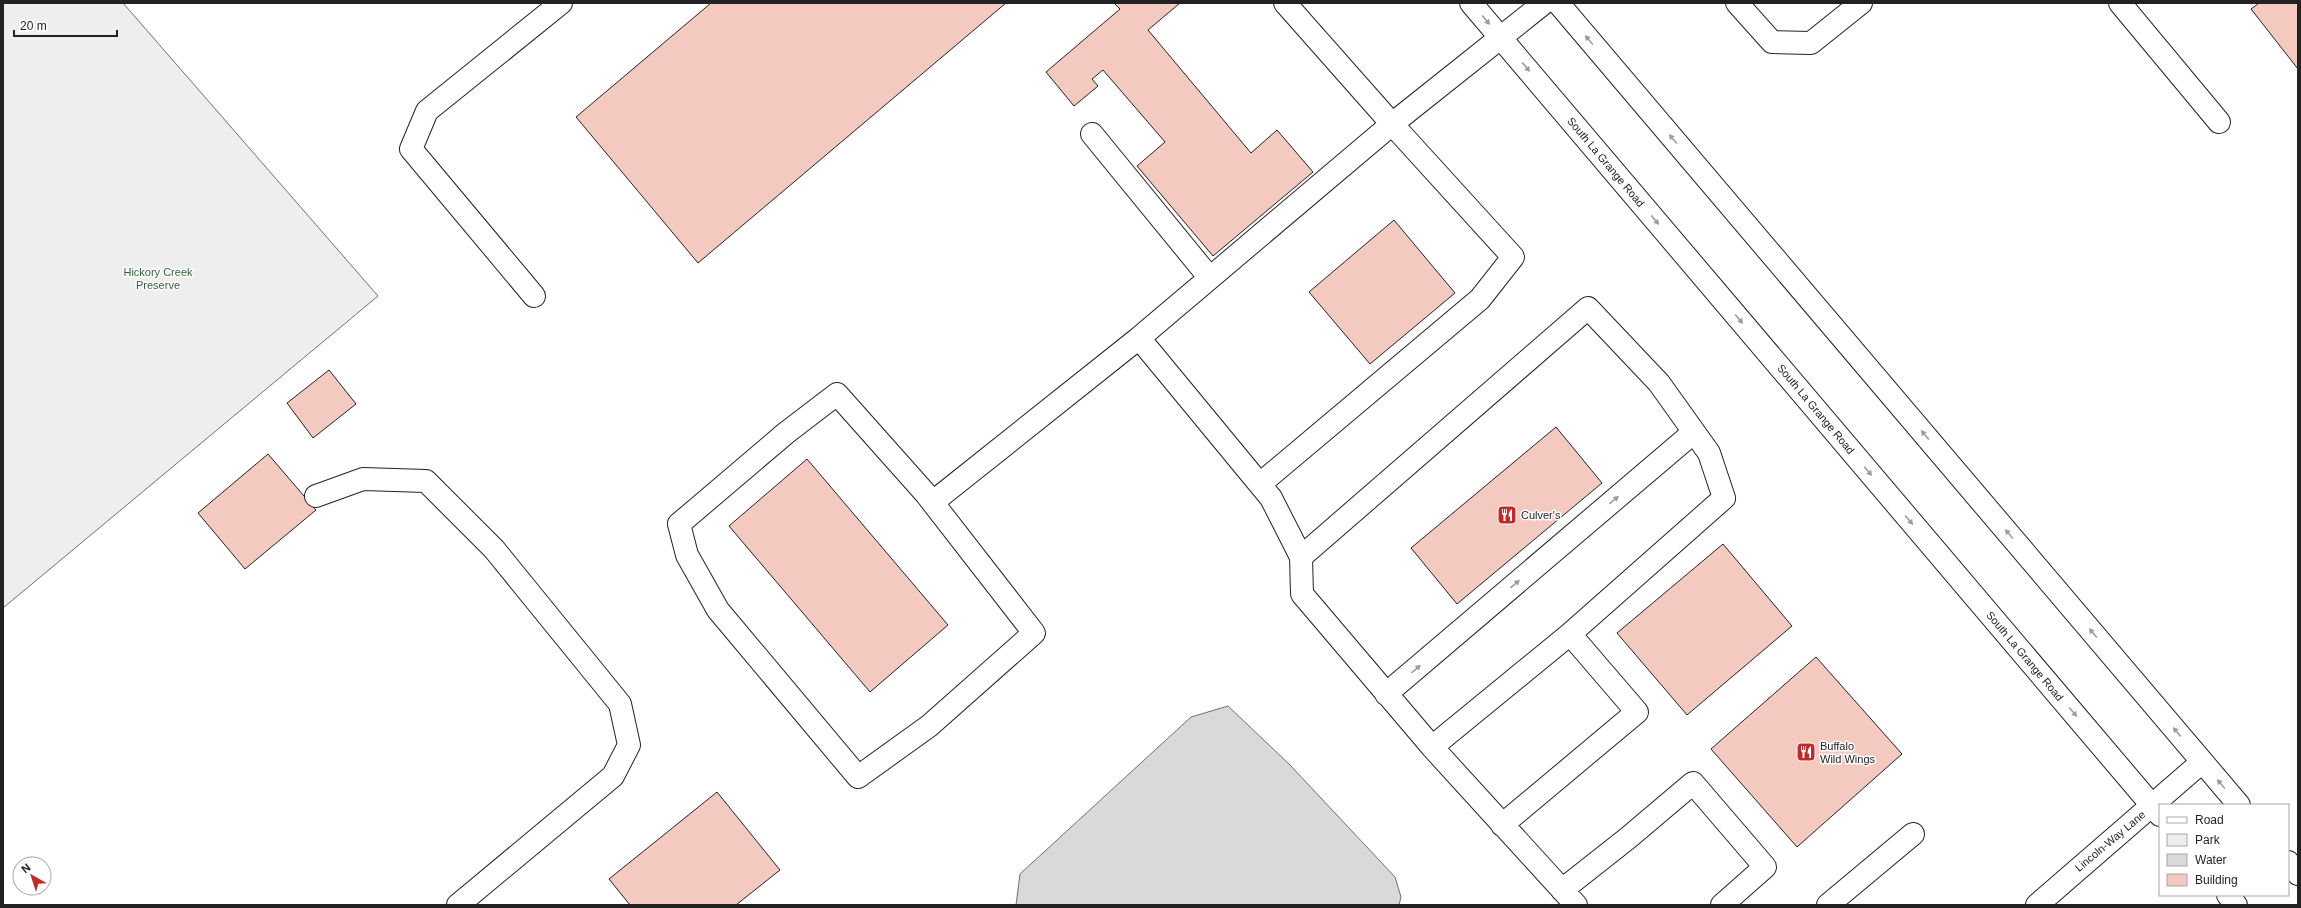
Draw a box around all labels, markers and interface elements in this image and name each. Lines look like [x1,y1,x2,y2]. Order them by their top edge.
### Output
scale bar [14,12,117,38]
one-way arrow [1481,15,1490,26]
text: 20 m [20,19,47,33]
one-way arrow [1584,34,1593,45]
one-way arrow [1521,62,1530,72]
street label: South La Grange Road [1565,115,1647,209]
one-way arrow [1668,134,1677,144]
one-way arrow [1650,214,1659,225]
park label: Hickory Creek Preserve [123,266,193,291]
one-way arrow [1734,314,1743,324]
street label: South La Grange Road [1775,362,1857,456]
one-way arrow [1920,430,1929,441]
one-way arrow [1864,466,1873,477]
one-way arrow [1609,495,1619,505]
restaurant icon: Culver's [1496,504,1518,526]
place label: Culver's [1521,509,1561,521]
one-way arrow [1905,515,1914,525]
one-way arrow [2004,529,2013,540]
one-way arrow [1510,580,1520,589]
street label: South La Grange Road [1984,609,2066,703]
one-way arrow [2089,629,2098,638]
one-way arrow [1411,664,1421,673]
one-way arrow [2068,707,2077,718]
one-way arrow [2173,727,2182,738]
place label: Buffalo Wild Wings [1820,740,1876,765]
restaurant icon: Buffalo Wild Wings [1795,741,1817,763]
one-way arrow [2216,778,2225,789]
legend [2159,804,2289,896]
street label: Lincoln-Way Lane [2073,808,2147,874]
text: Road [2195,813,2224,827]
text: Park [2195,833,2221,847]
text: Water [2195,853,2227,867]
north arrow [12,856,52,896]
text: N [19,861,33,875]
text: Building [2195,873,2238,887]

